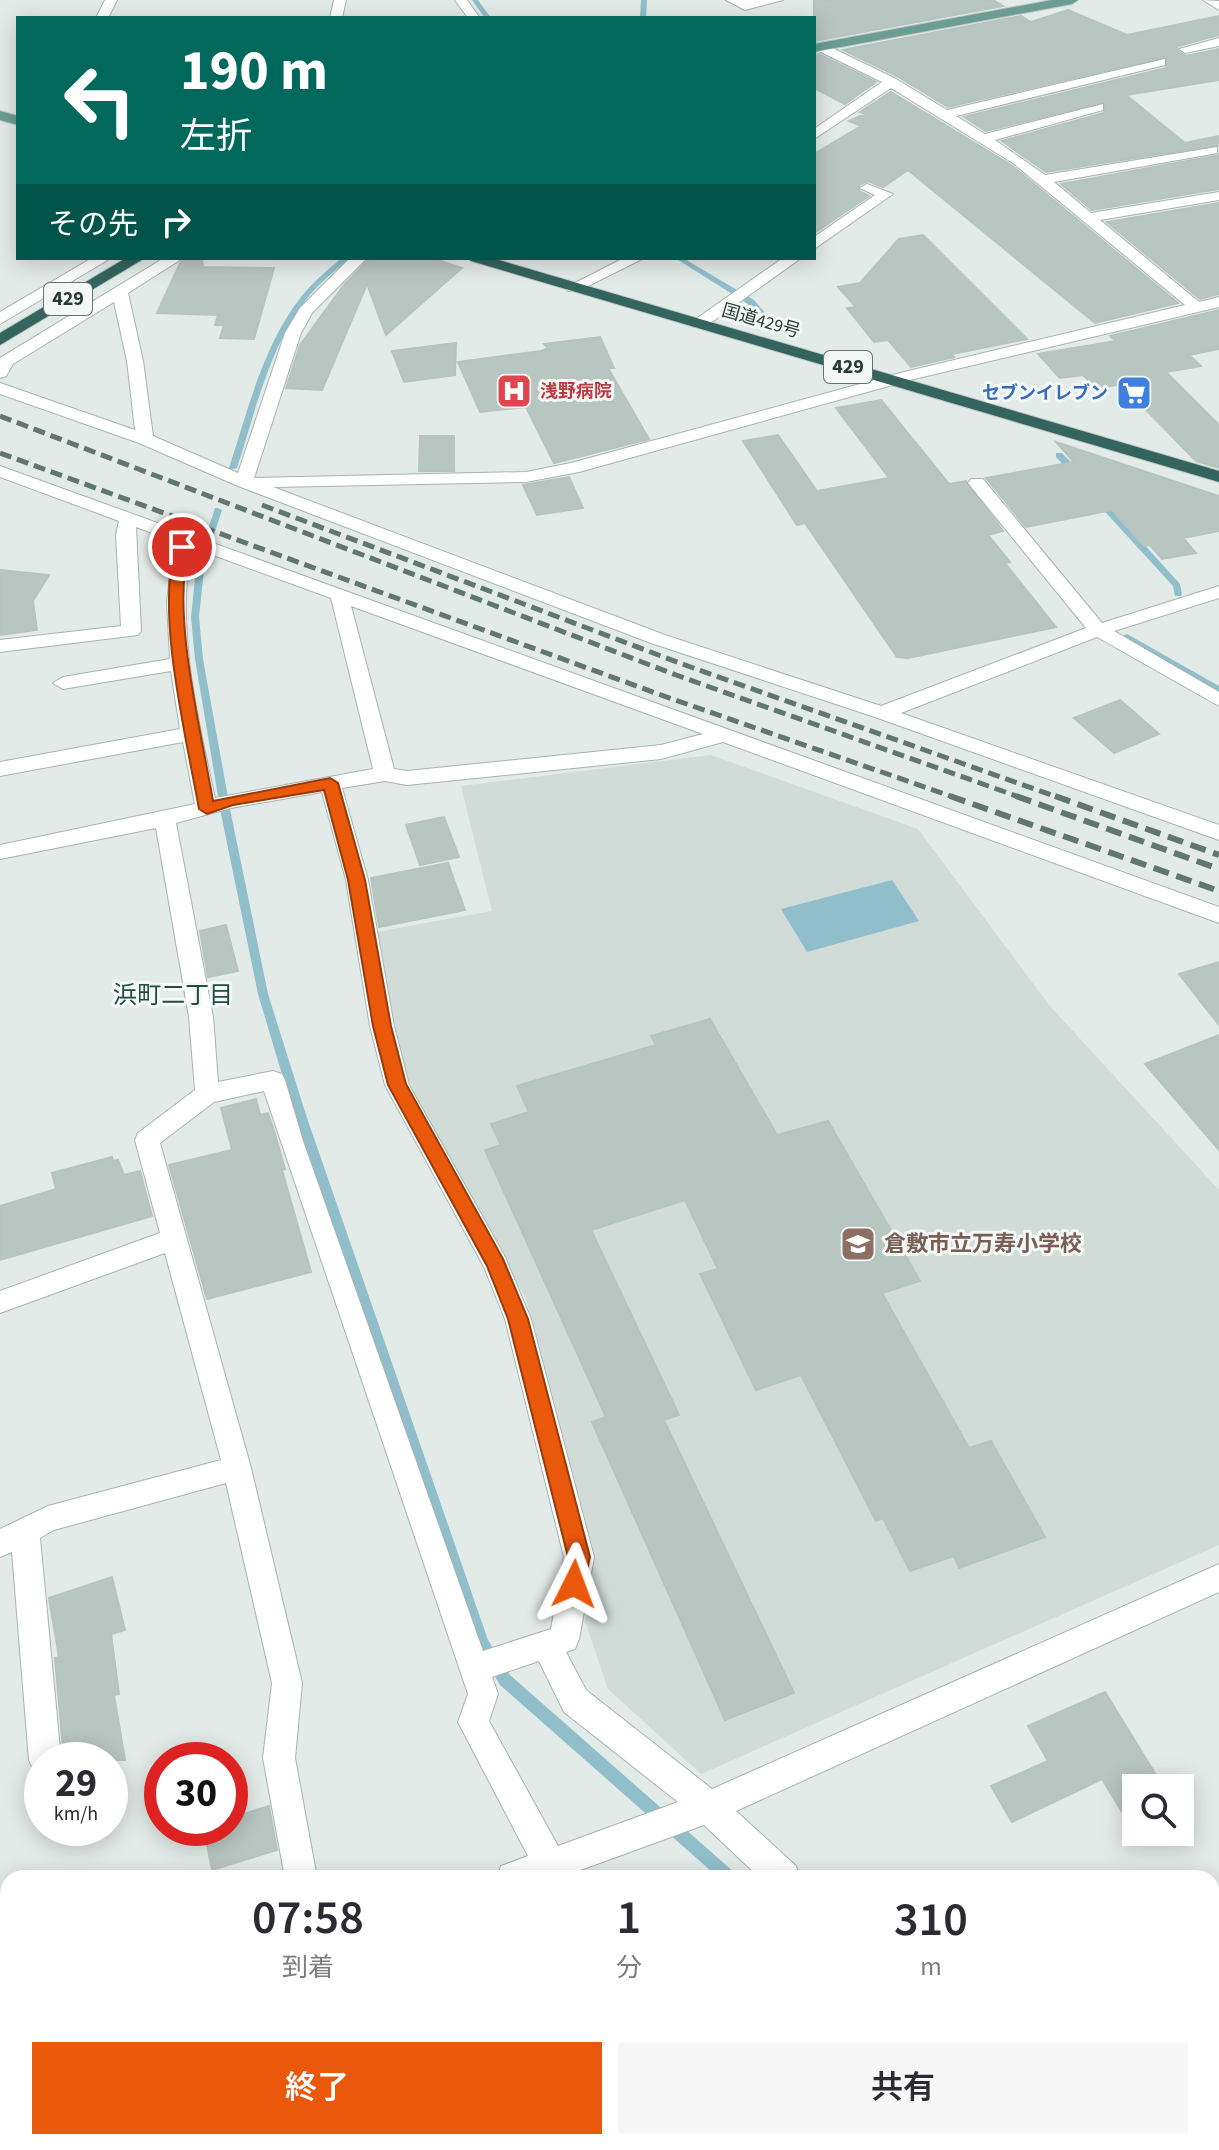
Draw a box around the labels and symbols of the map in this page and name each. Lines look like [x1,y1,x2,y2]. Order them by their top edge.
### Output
road number: 429 [44,283,92,315]
street label: 国道429号 [719,298,803,344]
road number: 429 [824,351,872,383]
hospital icon: 浅野病院 [495,372,533,410]
supermarket icon: セブンイレブン [1115,374,1153,412]
place label: 浅野病院 [540,379,612,404]
place label: セブンイレブン [982,381,1108,406]
pin [148,513,216,581]
district label: 浜町二丁目 [113,978,233,1013]
school or university icon: 倉敷市立万寿小学校 [839,1225,877,1263]
place label: 倉敷市立万寿小学校 [884,1228,1082,1260]
position arrow [532,1542,616,1626]
speed limit sign: 30 [144,1742,248,1846]

